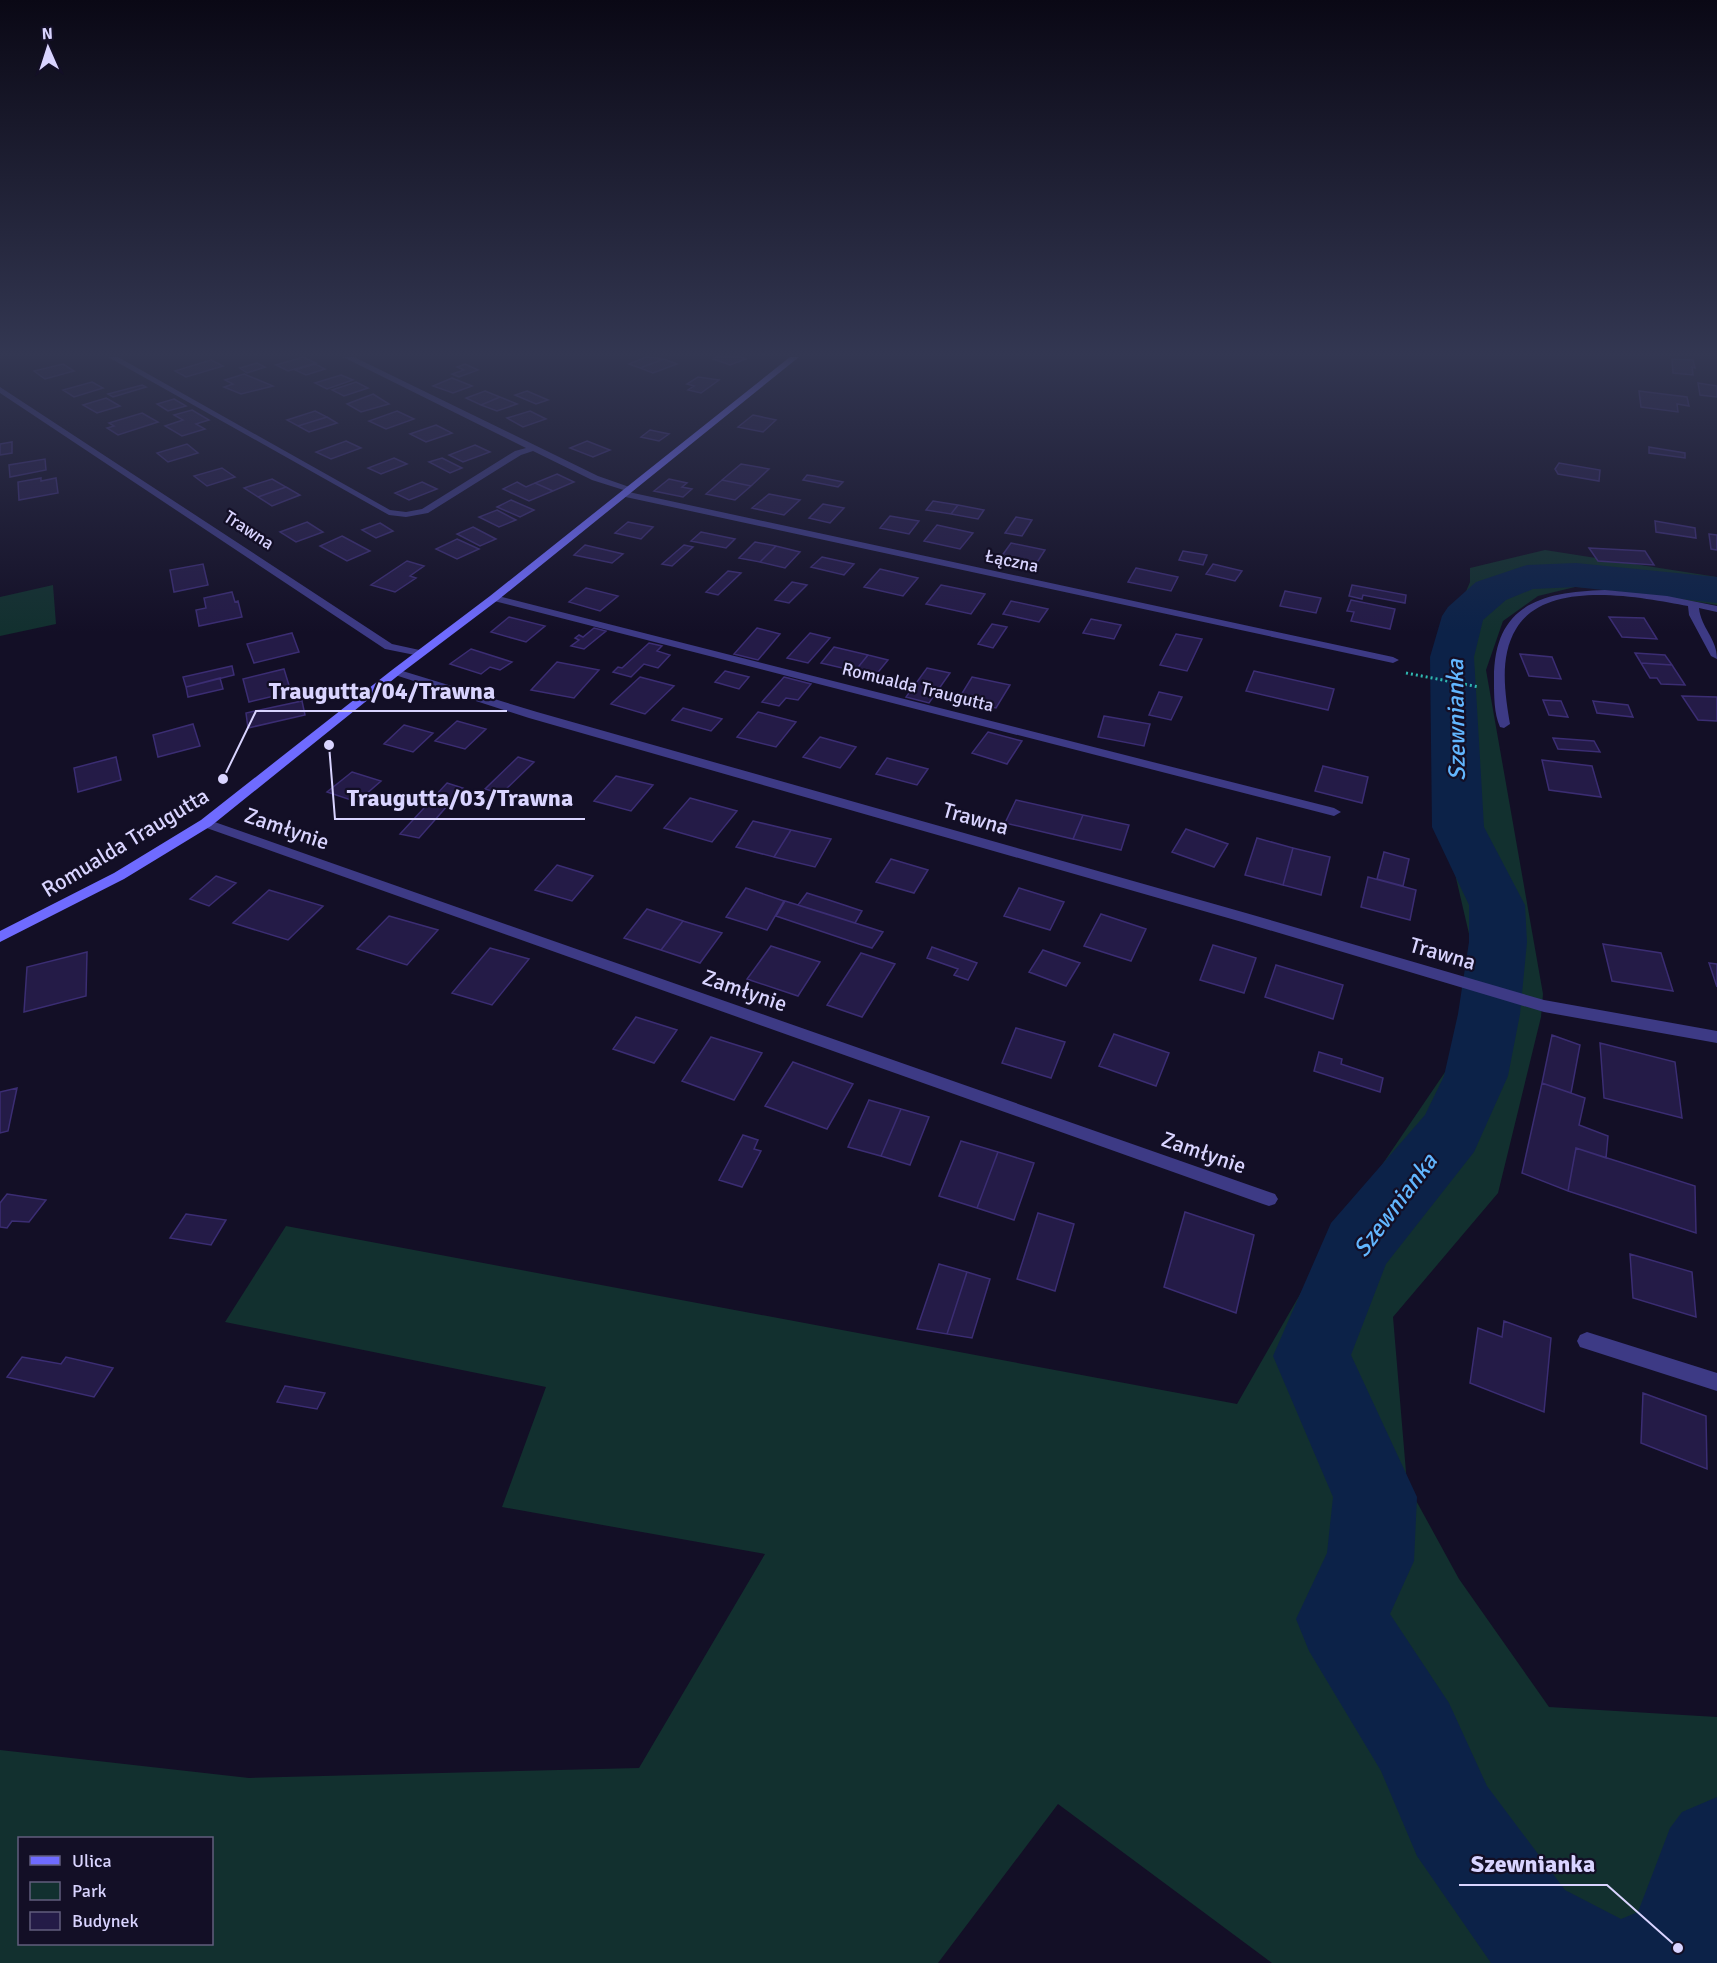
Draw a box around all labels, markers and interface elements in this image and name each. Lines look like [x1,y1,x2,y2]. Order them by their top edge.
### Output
north arrow [18,18,78,78]
text: N [41,24,53,44]
street label: Trawna [220,506,278,554]
street label: Łączna [983,545,1041,577]
street label: Romualda Traugutta [840,658,996,716]
water label: Szewnianka [1440,658,1472,781]
callout: Traugutta/04/Trawna [256,669,507,711]
text: Traugutta/04/Trawna [269,676,495,706]
callout: Traugutta/03/Trawna [335,777,585,819]
street label: Romualda Traugutta [37,782,214,903]
text: Traugutta/03/Trawna [347,783,573,813]
street label: Trawna [940,796,1012,841]
street label: Zamłynie [241,801,333,856]
street label: Trawna [1407,931,1479,976]
street label: Zamłynie [699,963,791,1018]
street label: Zamłynie [1158,1125,1250,1180]
water label: Szewnianka [1346,1147,1444,1263]
legend [18,1837,213,1945]
callout: Szewnianka [1459,1843,1607,1885]
text: Szewnianka [1471,1849,1595,1879]
text: Ulica [72,1850,112,1872]
text: Park [72,1880,107,1902]
text: Budynek [72,1910,139,1932]

